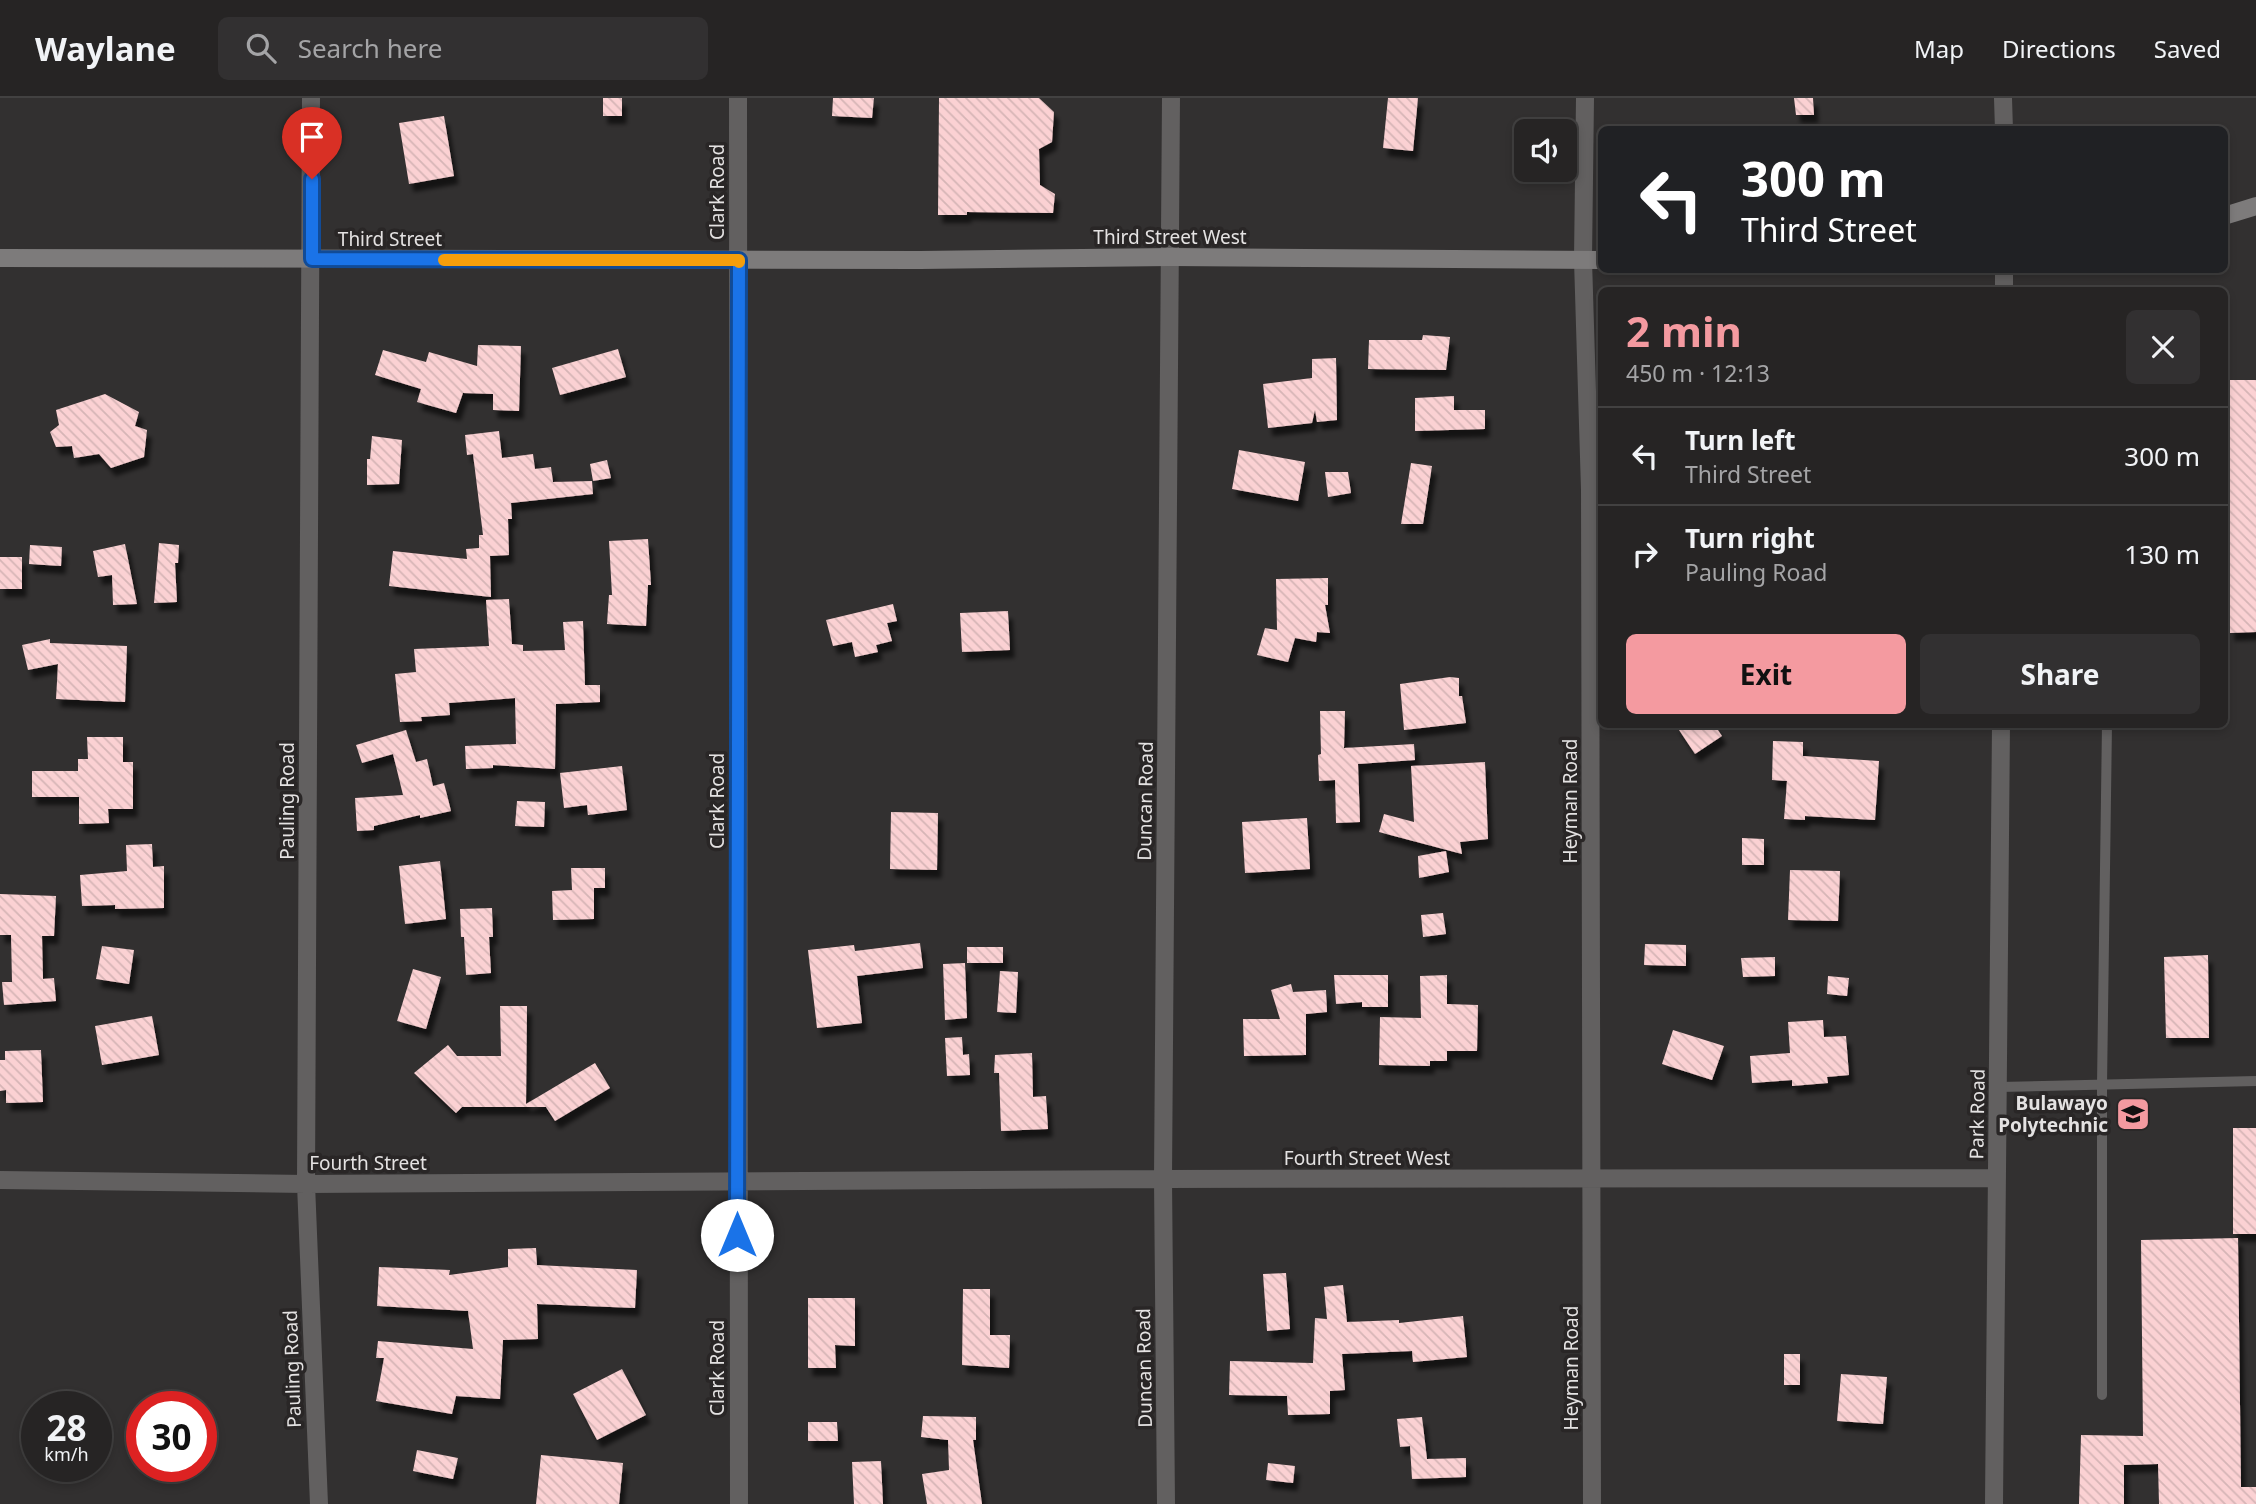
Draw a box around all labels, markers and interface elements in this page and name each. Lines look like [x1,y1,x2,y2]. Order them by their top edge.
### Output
search box [218,17,708,80]
text: Waylane [35,26,176,71]
icon: search [242,29,280,67]
text: Search here [298,30,442,66]
text: Map [1914,32,1964,65]
text: Directions [2002,32,2116,65]
text: Saved [2154,32,2221,65]
pin [282,107,342,179]
icon: arrive [293,118,331,156]
map controls [1514,119,1577,182]
button: sound [1514,119,1577,182]
street label: Clark Road [704,144,730,240]
text: 300 m [1741,145,1886,211]
icon: left [1626,154,1717,245]
text: Third Street [1741,208,1917,251]
street label: Third Street West [1093,224,1247,250]
street label: Third Street [338,226,442,252]
text: 2 min [1626,302,1742,359]
button: close [2126,310,2200,384]
text: 450 m · 12:13 [1626,357,1770,389]
text: Turn left [1685,422,1796,458]
icon: left [1626,437,1664,475]
text: 300 m [2124,438,2200,474]
text: Third Street [1685,458,1811,490]
text: Turn right [1685,520,1815,556]
icon: right [1626,535,1664,573]
text: 130 m [2124,536,2200,572]
text: Pauling Road [1685,556,1828,588]
button: Exit [1626,634,1906,714]
button: Share [1920,634,2200,714]
street label: Heyman Road [1557,739,1583,863]
street label: Duncan Road [1131,741,1159,861]
street label: Pauling Road [274,742,300,860]
street label: Clark Road [704,753,730,849]
street label: Park Road [1963,1068,1991,1160]
place label: Bulawayo Polytechnic [1998,1090,2108,1138]
school or university icon: Bulawayo Polytechnic [2114,1095,2152,1133]
street label: Fourth Street West [1284,1145,1450,1171]
street label: Fourth Street [309,1150,427,1176]
position arrow [700,1198,774,1272]
street label: Heyman Road [1558,1306,1584,1430]
street label: Duncan Road [1130,1308,1158,1428]
street label: Pauling Road [277,1310,307,1428]
street label: Clark Road [704,1320,730,1416]
speed limit sign: 30 [126,1391,217,1482]
text: 28 [46,1404,87,1451]
text: km/h [44,1442,89,1466]

